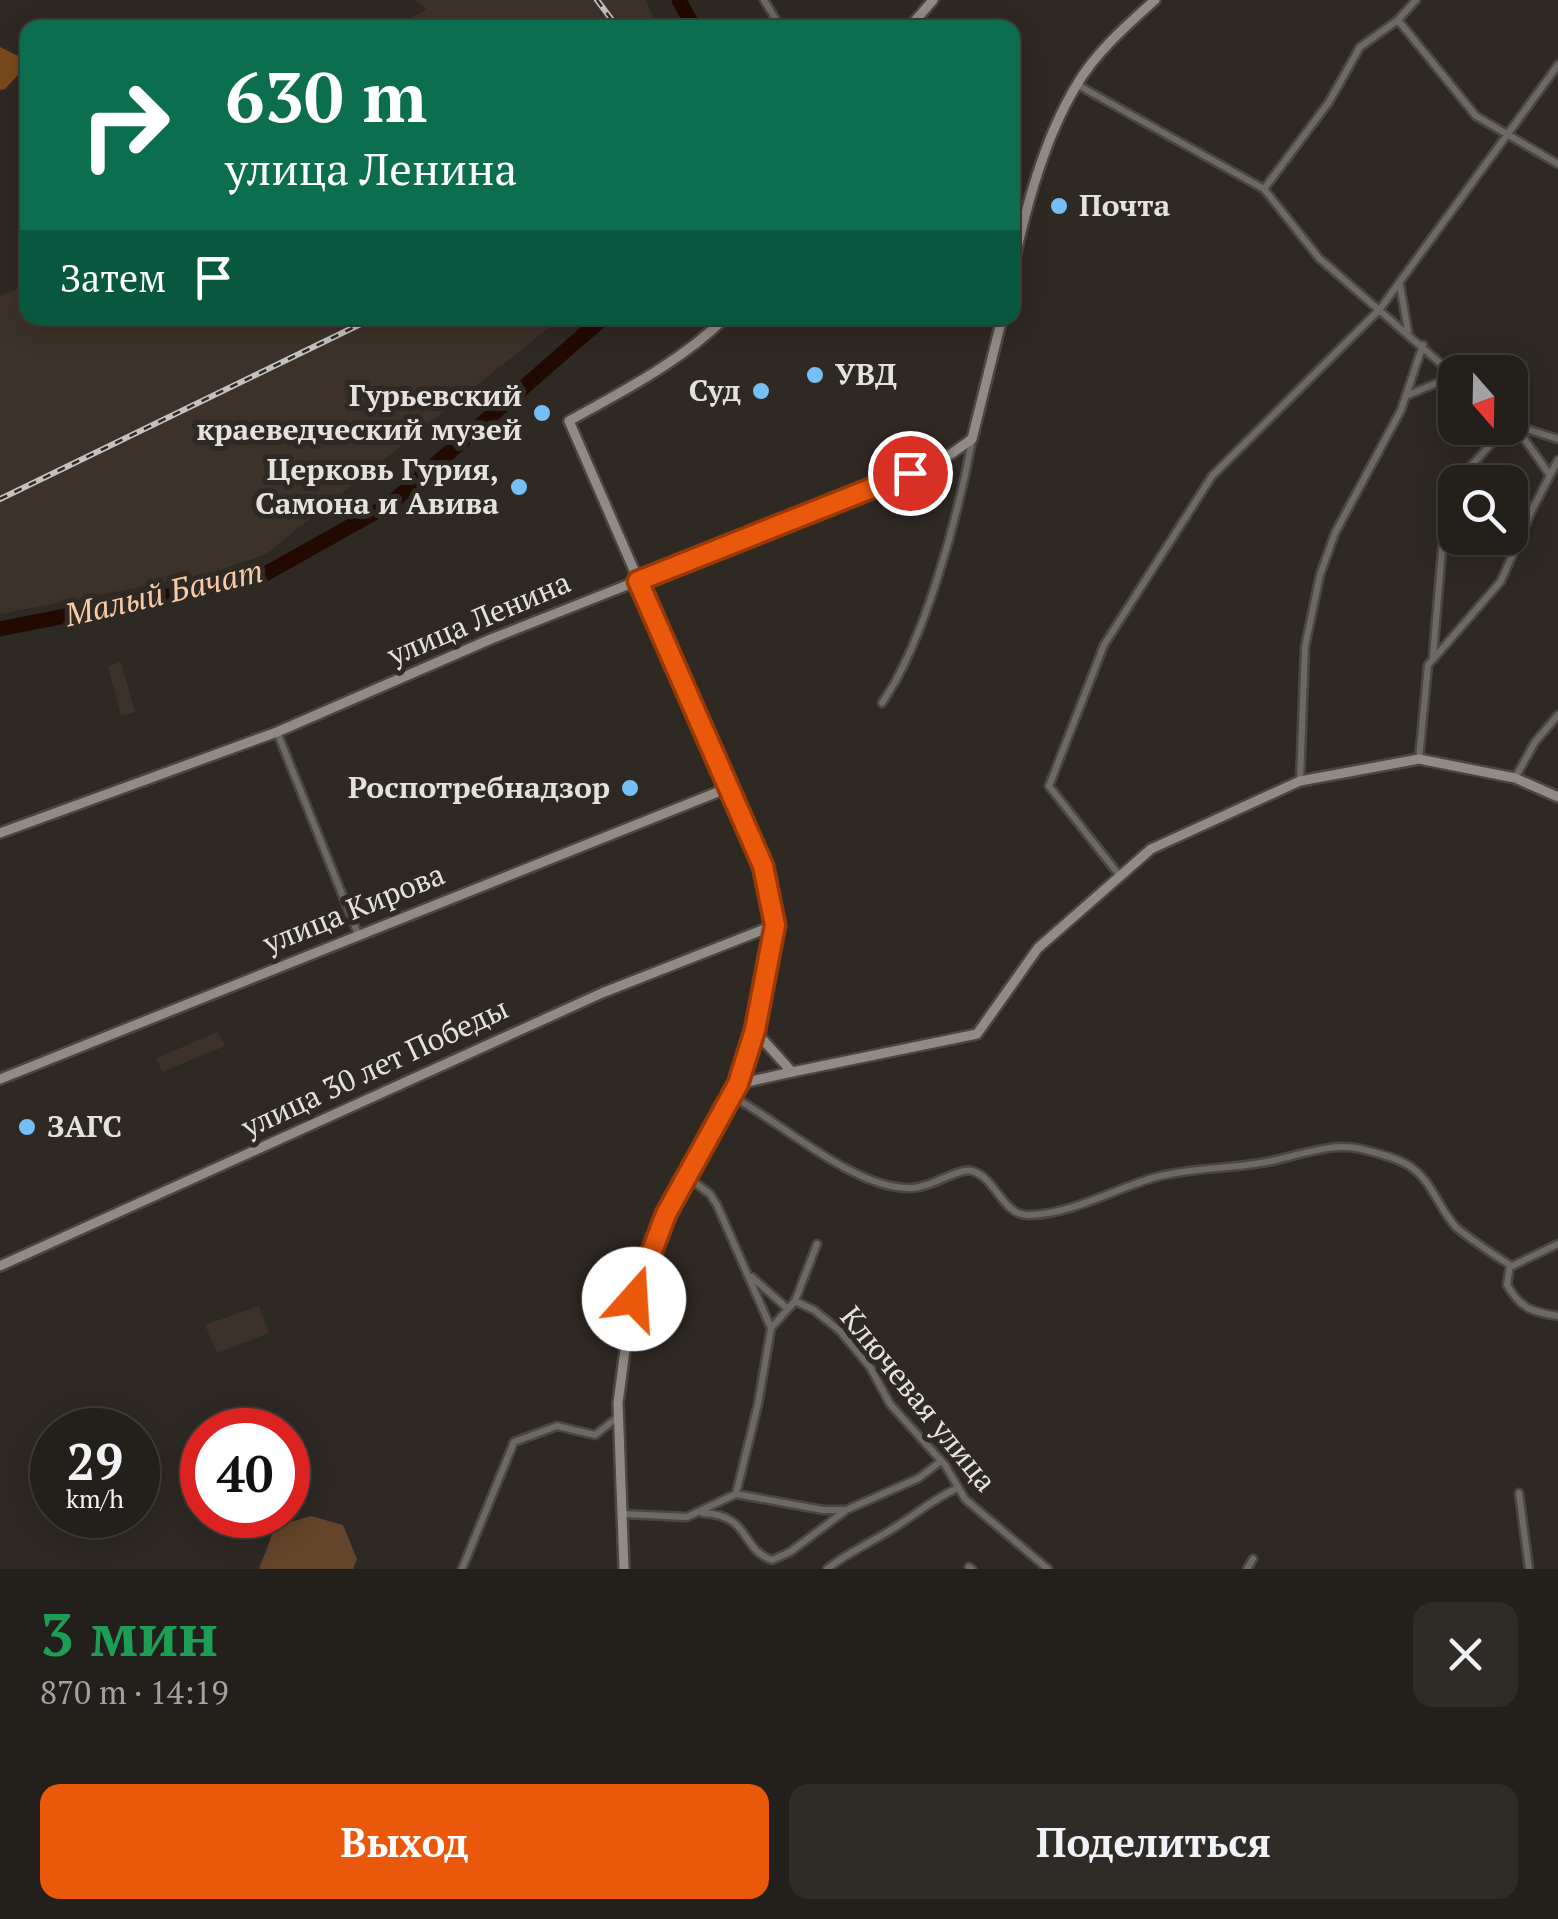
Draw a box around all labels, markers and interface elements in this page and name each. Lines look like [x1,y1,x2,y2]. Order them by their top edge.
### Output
text: 630 m [225,49,427,142]
icon: right [60,60,190,190]
text: улица Ленина [225,138,517,198]
place label: Почта [1079,185,1170,225]
marker: Почта [1048,195,1070,217]
icon: arrive [186,250,241,305]
text: Затем [60,253,166,303]
place label: УВД [835,354,897,394]
north arrow [1438,355,1528,445]
map controls [1438,355,1528,555]
marker: УВД [804,364,826,386]
place label: Суд [689,370,741,410]
place label: Гурьевский краеведческий музей [197,375,522,449]
marker: Суд [750,380,772,402]
marker: Гурьевский краеведческий музей [531,402,553,424]
pin [868,431,953,516]
icon: arrive [883,446,938,501]
place label: Церковь Гурия, Самона и Авива [255,449,499,523]
button: search [1438,465,1528,555]
marker: Церковь Гурия, Самона и Авива [508,476,530,498]
water label: Малый Бачат [60,549,267,635]
street label: улица Ленина [380,562,576,675]
place label: Роспотребнадзор [348,767,610,807]
marker: Роспотребнадзор [619,777,641,799]
street label: улица Кирова [256,854,450,963]
street label: улица 30 лет Победы [234,988,514,1147]
place label: ЗАГС [47,1106,122,1146]
marker: ЗАГС [16,1116,38,1138]
position arrow [582,1247,686,1351]
street label: Ключевая улица [832,1297,1006,1499]
speed limit sign: 40 [180,1408,310,1538]
text: 29 [67,1428,123,1494]
text: km/h [66,1482,124,1515]
text: 3 мин [40,1594,218,1673]
button: close [1413,1602,1518,1707]
text: 870 m · 14:19 [40,1671,228,1713]
button: Выход [40,1784,769,1899]
button: Поделиться [789,1784,1518,1899]

